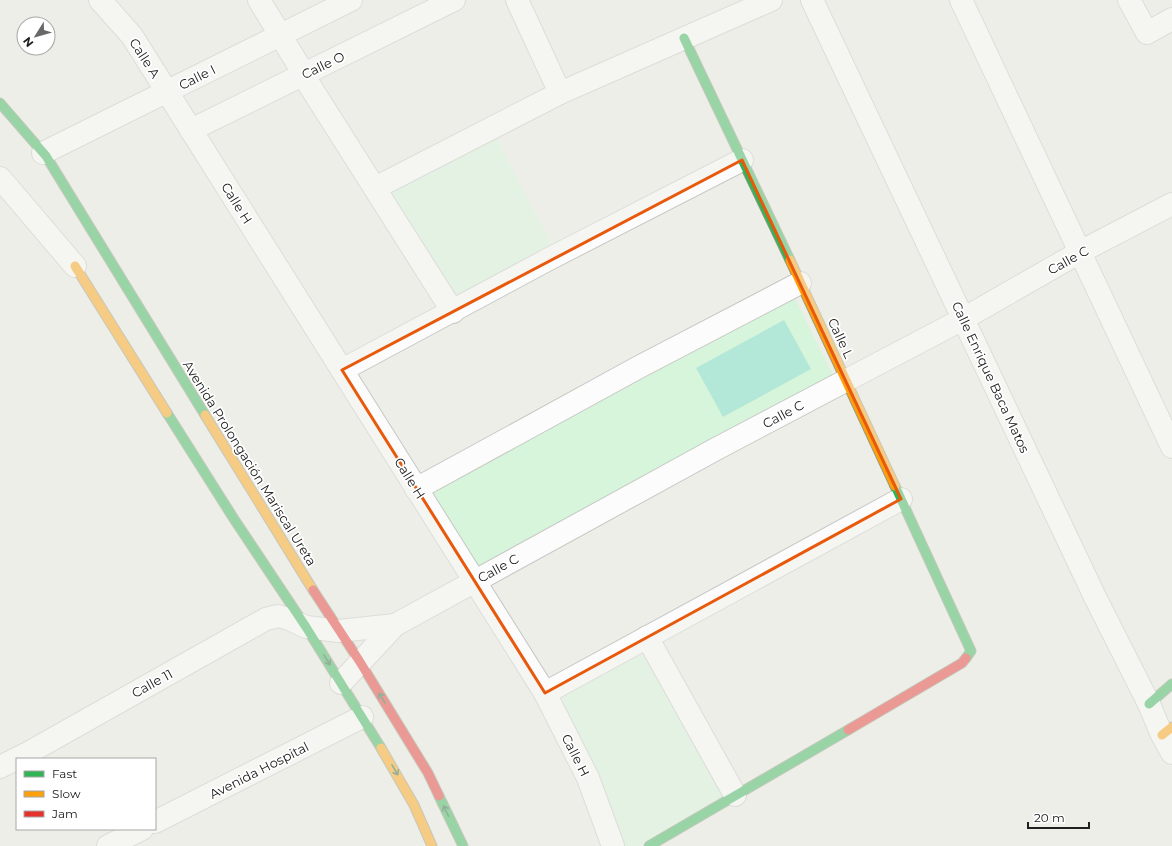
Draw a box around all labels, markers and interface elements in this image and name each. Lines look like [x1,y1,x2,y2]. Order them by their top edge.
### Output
north arrow [16,16,56,56]
text: N [20,34,36,50]
street label: Calle A [126,35,164,82]
street label: Calle O [299,48,347,82]
street label: Calle I [176,61,218,93]
street label: Calle H [218,179,256,227]
street label: Calle C [1045,242,1091,278]
street label: Calle Enrique Baca Matos [949,299,1033,455]
street label: Calle L [825,315,857,361]
street label: Avenida Prolongación Mariscal Ureta [180,357,320,569]
street label: Calle C [760,397,806,431]
street label: Calle H [391,454,429,502]
street label: Calle C [475,550,521,586]
one-way arrow [323,654,331,666]
street label: Calle 11 [129,665,175,701]
one-way arrow [378,693,386,704]
street label: Calle H [559,731,593,779]
street label: Avenida Hospital [207,738,311,802]
legend [16,758,156,830]
one-way arrow [391,764,399,776]
text: Fast [52,766,77,781]
text: Slow [52,786,81,801]
scale bar [1028,804,1089,830]
one-way arrow [442,805,449,817]
text: Jam [51,806,78,821]
text: 20 m [1034,810,1065,825]

